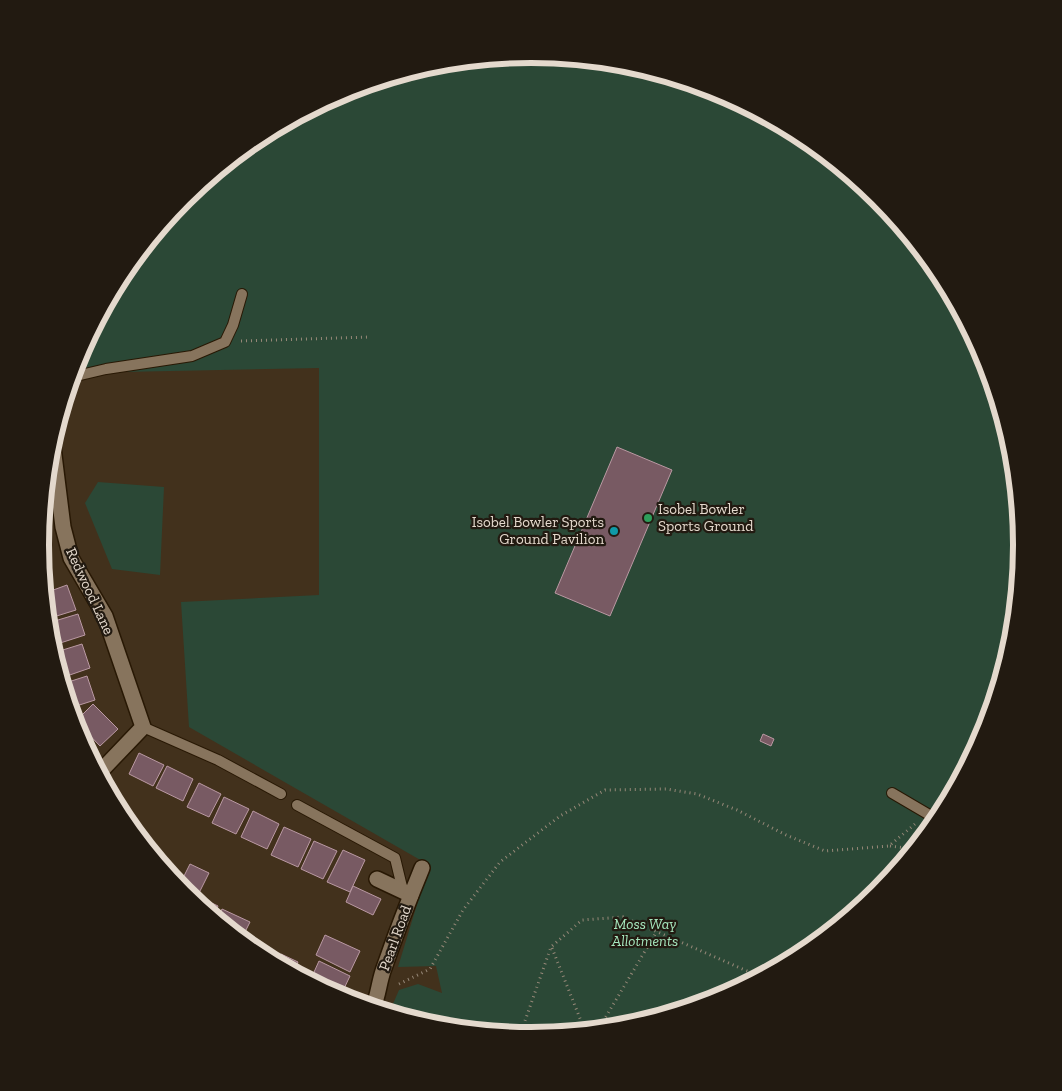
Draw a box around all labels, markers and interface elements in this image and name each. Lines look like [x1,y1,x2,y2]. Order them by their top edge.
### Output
place label: Isobel Bowler Sports Ground [658,500,754,535]
marker: Isobel Bowler Sports Ground [642,512,654,524]
place label: Isobel Bowler Sports Ground Pavilion [472,513,604,548]
marker: Isobel Bowler Sports Ground Pavilion [608,525,620,537]
street label: Redwood Lane [62,545,118,637]
street label: Pearl Road [375,902,415,973]
park label: Moss Way Allotments [611,915,678,950]

